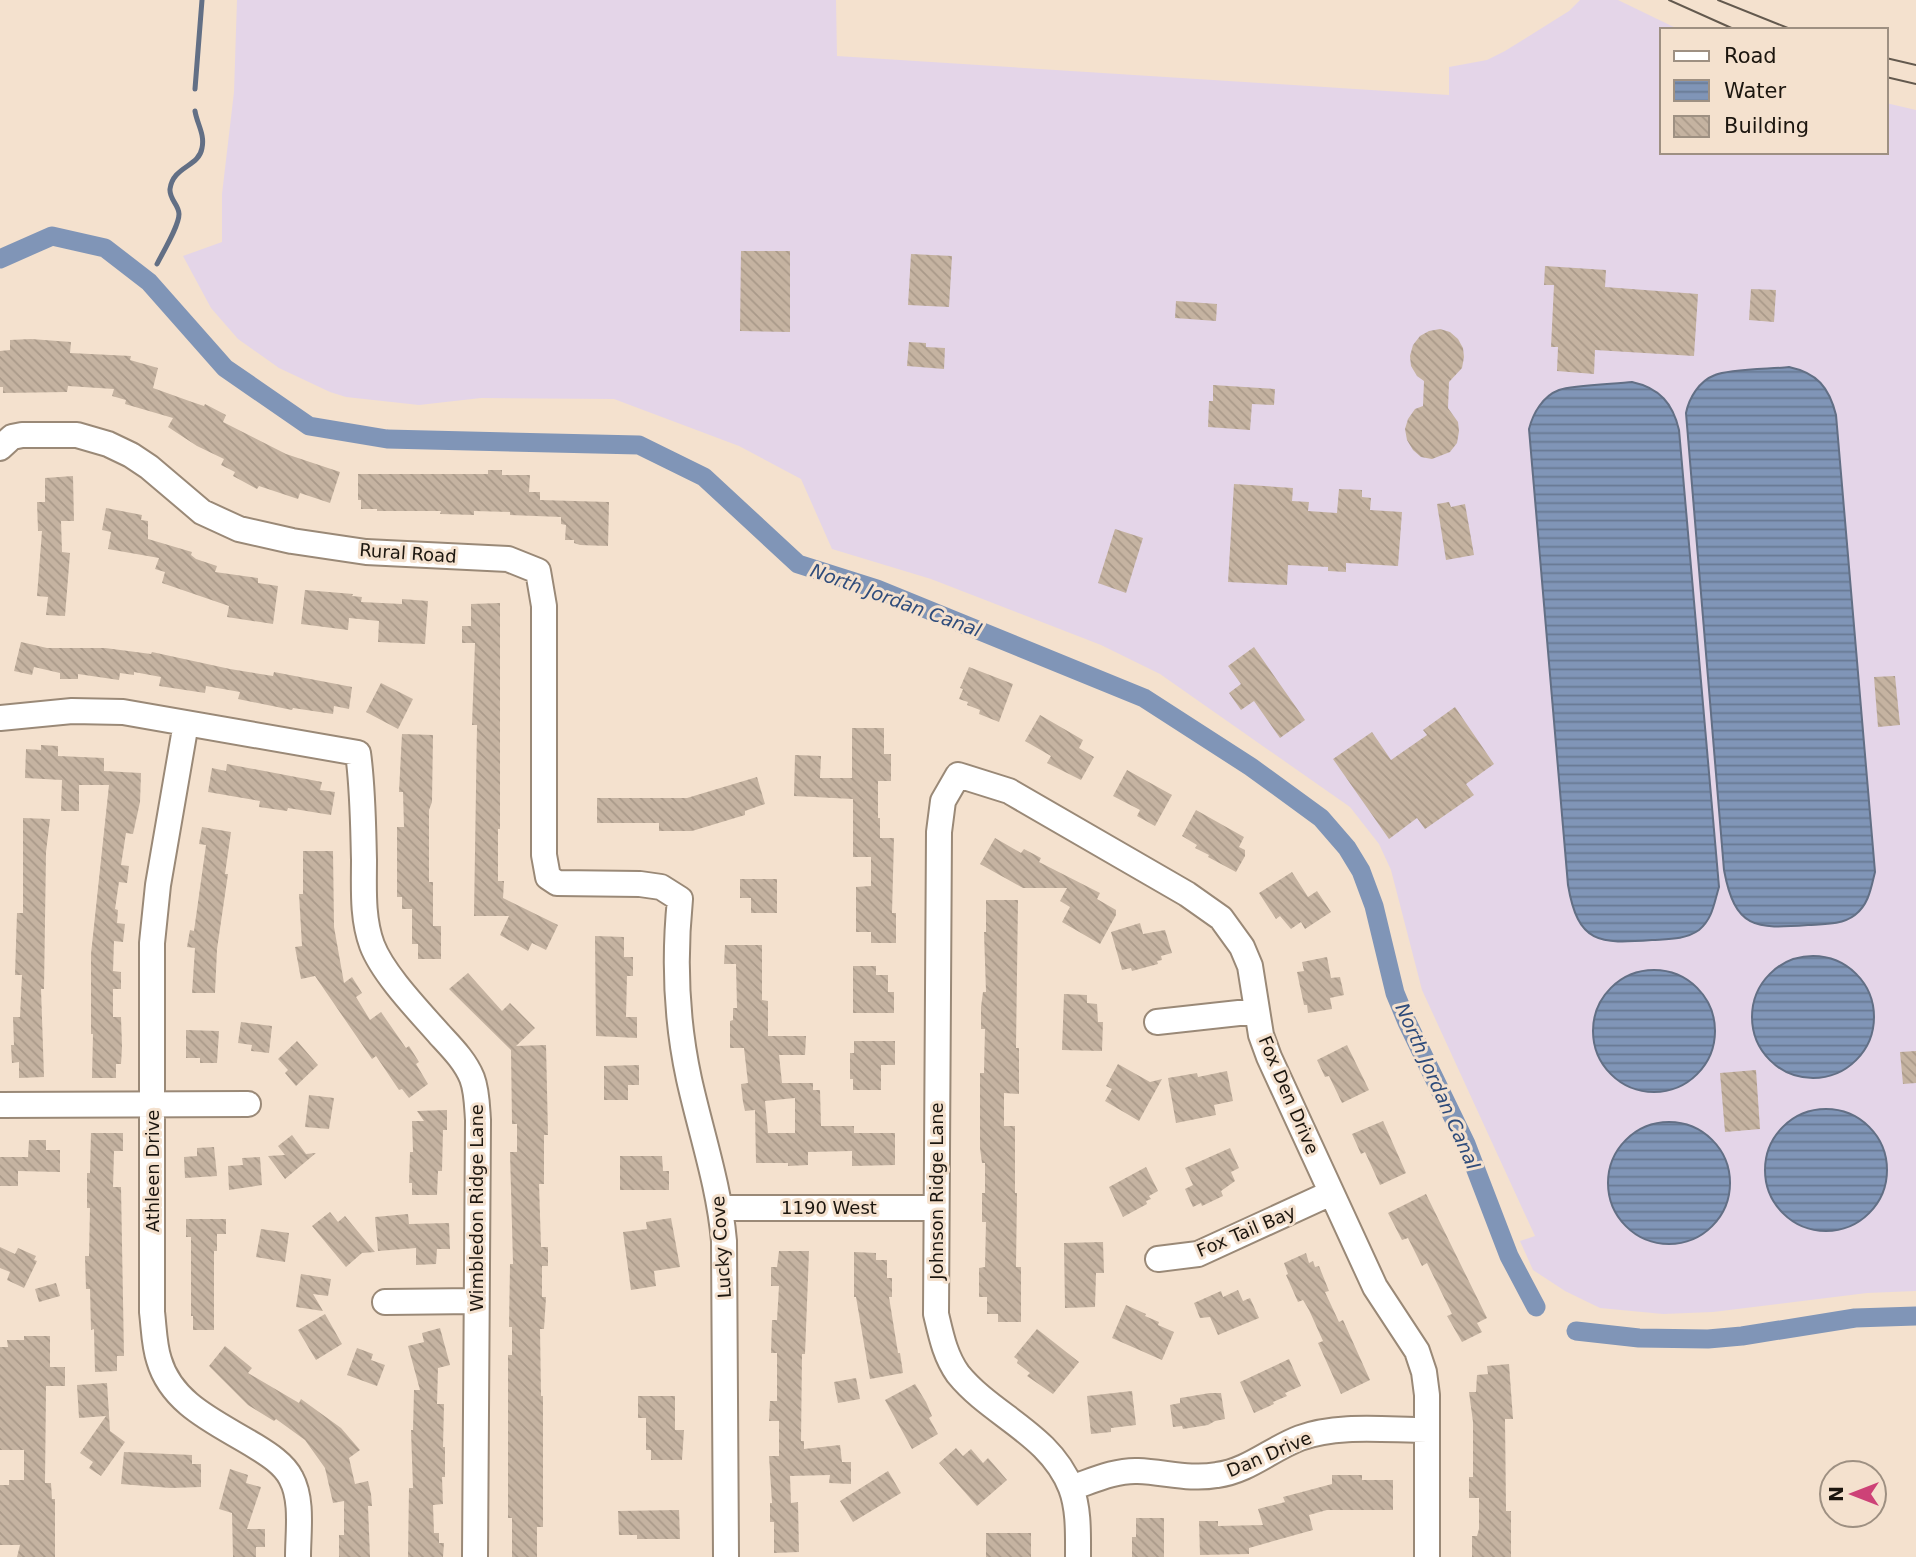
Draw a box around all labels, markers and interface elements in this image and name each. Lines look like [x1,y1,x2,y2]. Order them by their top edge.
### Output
legend [1660,28,1888,154]
text: Road [1724,44,1777,68]
text: Water [1724,79,1786,103]
text: Building [1724,114,1809,138]
street label: Rural Road [359,539,457,567]
water label: North Jordan Canal [808,559,985,641]
water label: North Jordan Canal [1391,999,1485,1173]
street label: Fox Den Drive [1255,1033,1323,1157]
street label: Johnson Ridge Lane [926,1102,947,1281]
street label: Wimbledon Ridge Lane [466,1104,487,1312]
street label: Athleen Drive [142,1110,163,1232]
street label: Lucky Cove [707,1195,735,1299]
street label: 1190 West [781,1197,877,1218]
street label: Fox Tail Bay [1193,1201,1299,1261]
street label: Dan Drive [1223,1427,1315,1481]
north arrow [1818,1459,1888,1529]
text: N [1825,1486,1847,1502]

